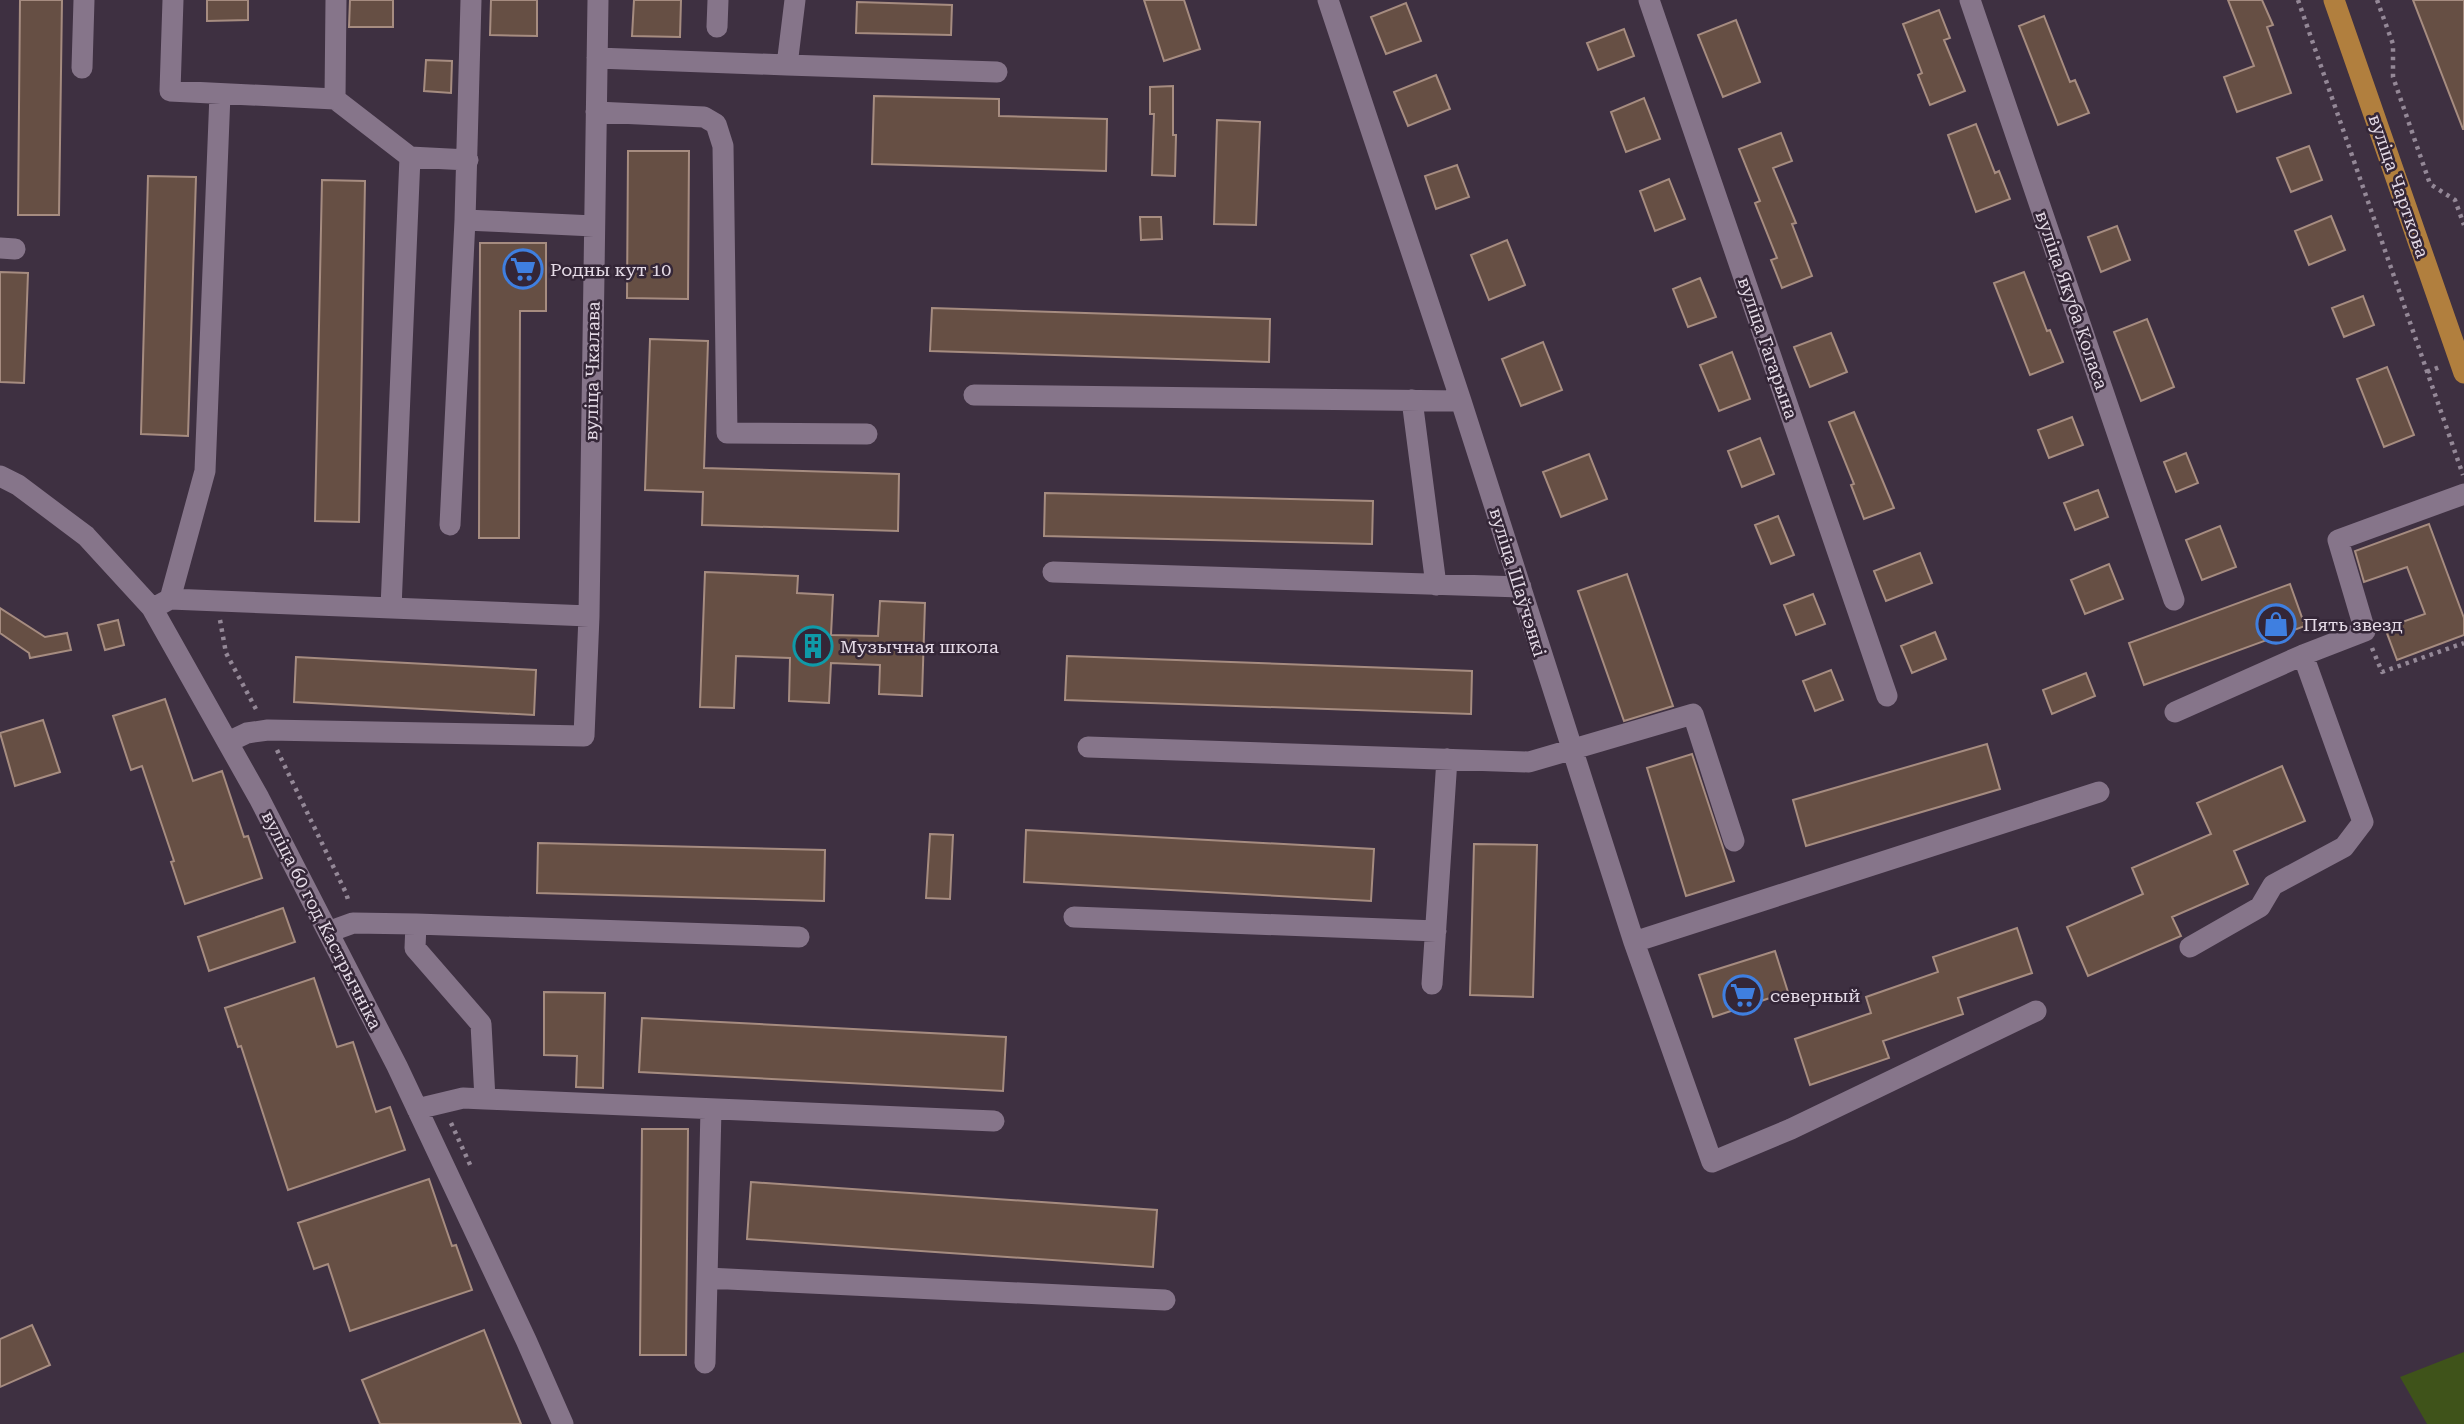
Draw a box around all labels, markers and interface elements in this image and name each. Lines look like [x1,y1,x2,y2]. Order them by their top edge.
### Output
street label: вуліца Чарткова [2365,111,2434,261]
street label: вуліца Якуба Коласа [2032,208,2113,392]
supermarket icon: Родны кут 10 [502,248,544,290]
place label: Родны кут 10 [550,259,671,280]
street label: вуліца Гагарына [1734,274,1802,422]
street label: вуліца Чкалава [580,301,604,441]
street label: вуліца Шаўчэнкі [1485,505,1551,659]
shop icon: Пять звезд [2255,603,2297,645]
place label: Пять звезд [2303,614,2403,635]
building icon: Музычная школа [792,625,834,667]
place label: Музычная школа [840,636,999,657]
street label: вуліца 60 год Кастрычніка [258,807,386,1033]
supermarket icon: северный [1722,974,1764,1016]
place label: северный [1770,985,1860,1006]

